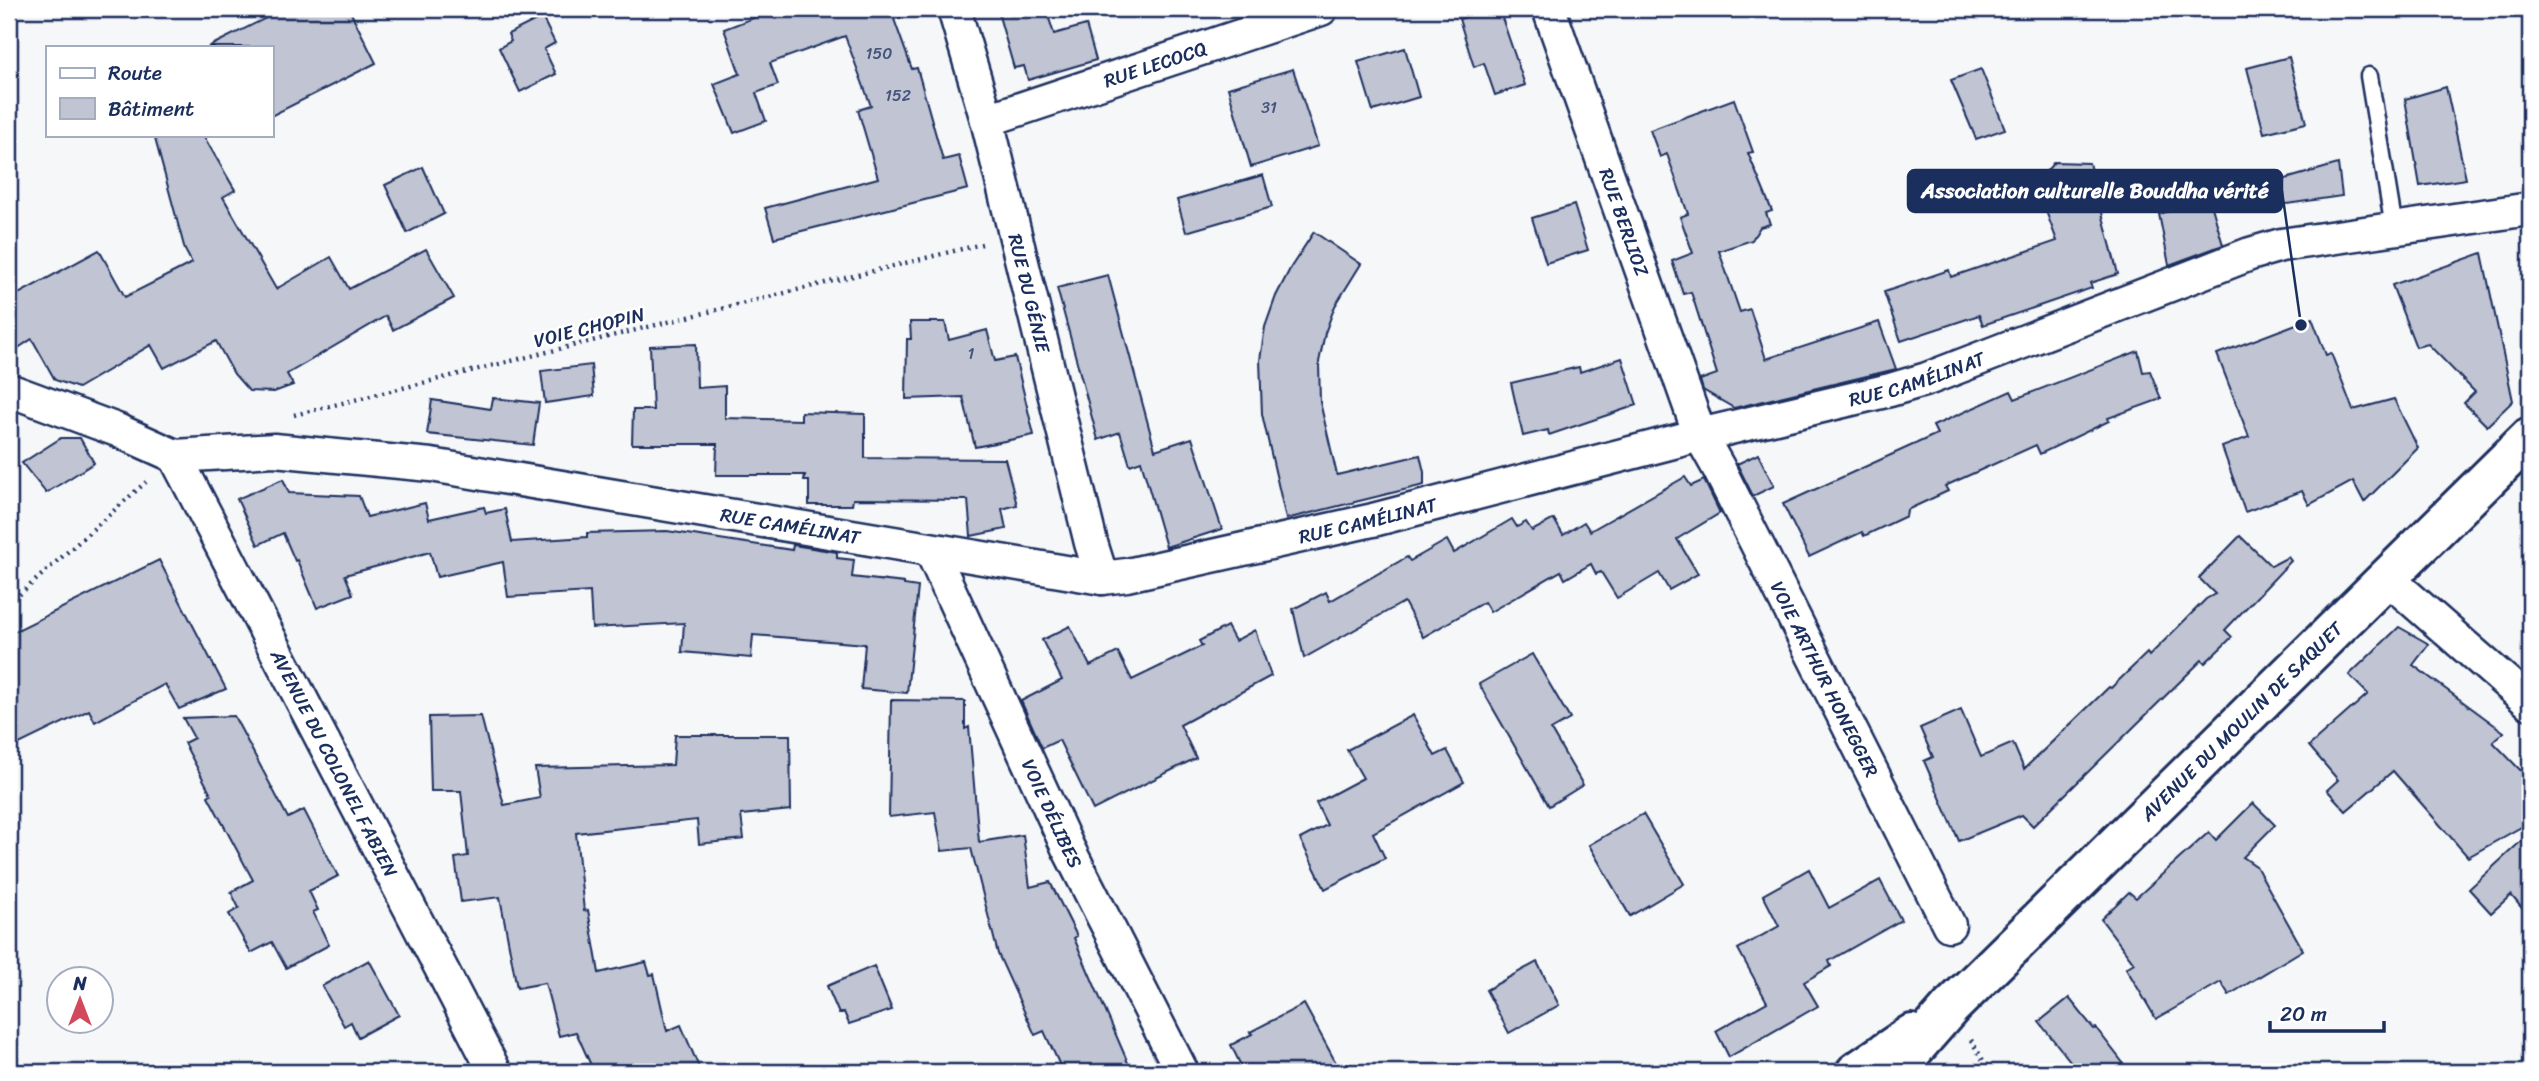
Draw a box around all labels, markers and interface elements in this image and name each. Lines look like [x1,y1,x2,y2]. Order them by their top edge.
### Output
street label: RUE LECOCQ [1099,32,1211,97]
house number: 150 [866,39,892,68]
legend [46,46,273,136]
text: Route [108,54,162,92]
house number: 152 [885,81,911,110]
text: Bâtiment [108,90,194,128]
house number: 31 [1261,93,1277,122]
street label: RUE BERLIOZ [1590,163,1659,281]
callout: Association culturelle Bouddha vérité [1908,170,2282,212]
text: Association culturelle Bouddha vérité [1920,172,2269,210]
street label: RUE DU GÉNIE [999,230,1060,358]
street label: VOIE CHOPIN [530,298,649,357]
house number: 1 [968,339,975,368]
street label: RUE CAMÉLINAT [1845,342,1991,416]
street label: RUE CAMÉLINAT [1295,488,1442,553]
street label: RUE CAMÉLINAT [718,498,864,554]
street label: VOIE ARTHUR HONEGGER [1761,575,1888,783]
street label: AVENUE DU MOULIN DE SAQUET [2132,612,2352,830]
street label: AVENUE DU COLONEL FABIEN [261,643,407,883]
street label: VOIE DÉLIBES [1012,753,1092,874]
north arrow [46,965,116,1036]
text: N [72,967,87,1000]
scale bar [2270,990,2383,1034]
text: 20 m [2280,995,2327,1033]

